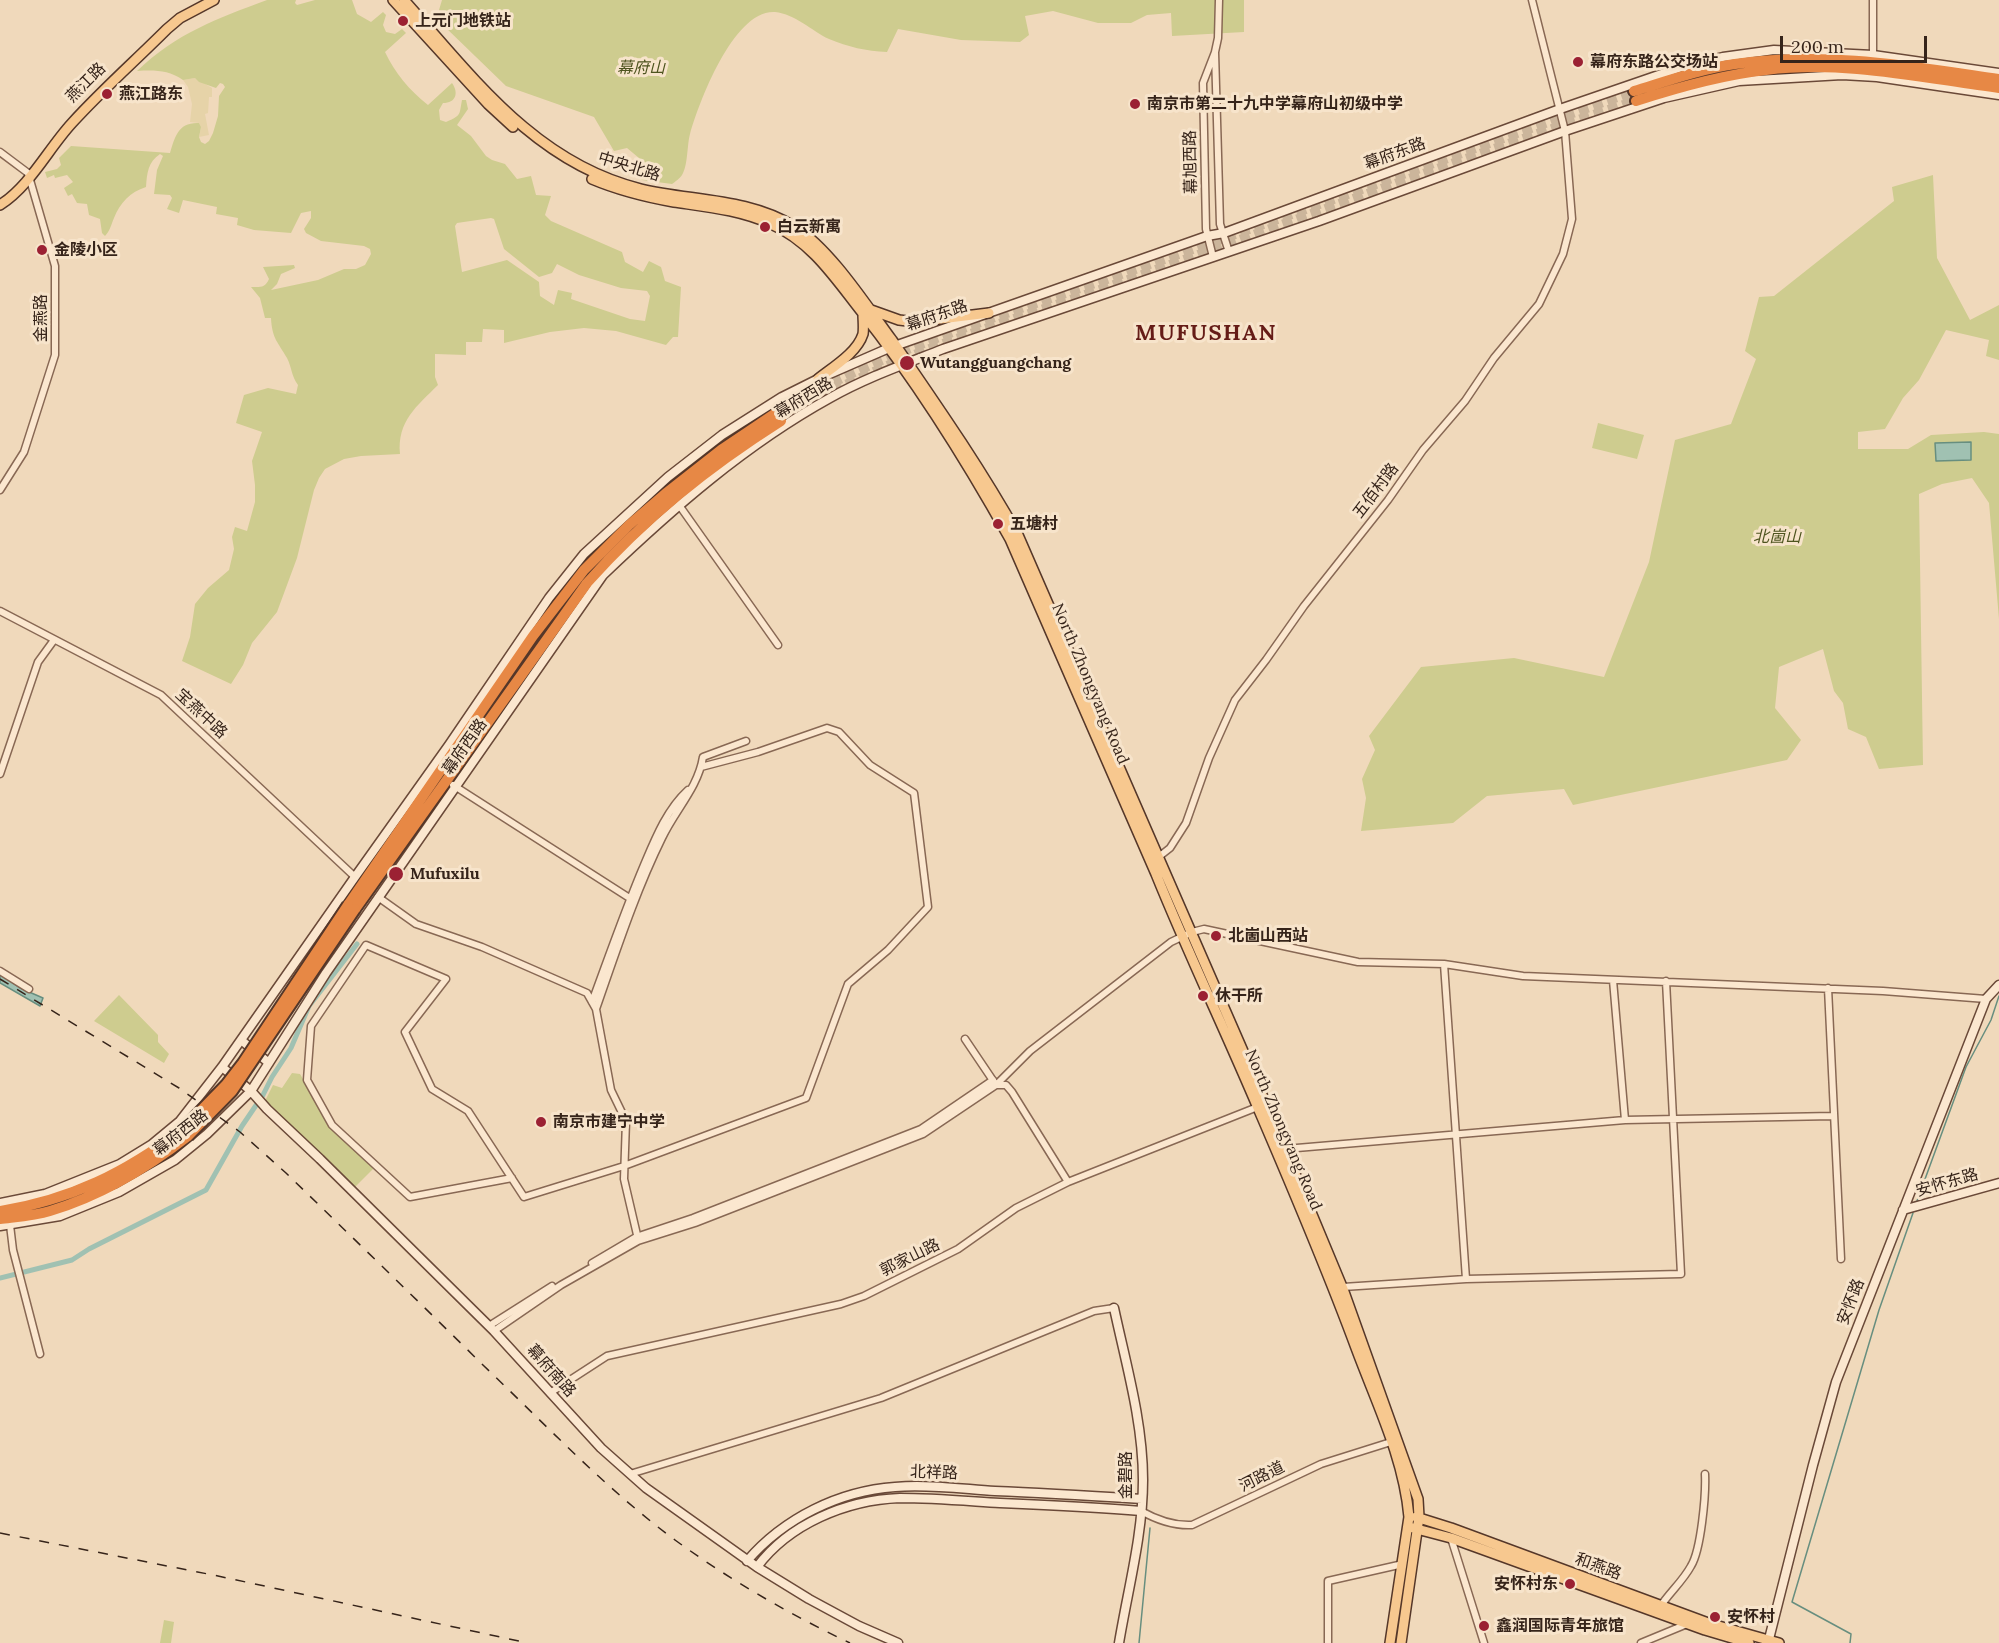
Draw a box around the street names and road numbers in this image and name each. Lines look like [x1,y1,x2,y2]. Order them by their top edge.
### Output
street label: 燕江路 [62,59,110,107]
street label: 幕旭西路 [1181,130,1201,194]
street label: 幕府东路 [1362,134,1428,174]
street label: 中央北路 [596,148,662,186]
street label: 金燕路 [31,294,51,342]
street label: 幕府东路 [904,297,970,335]
street label: 幕府西路 [772,373,836,423]
street label: 五佰村路 [1349,460,1403,522]
street label: North Zhongyang Road [1047,601,1133,767]
street label: 宝燕中路 [171,685,231,743]
street label: 幕府西路 [439,715,491,779]
street label: North Zhongyang Road [1240,1047,1326,1213]
street label: 幕府西路 [150,1106,212,1160]
street label: 安怀东路 [1914,1165,1980,1201]
street label: 郭家山路 [877,1235,943,1281]
street label: 安怀路 [1833,1276,1869,1328]
street label: 幕府南路 [522,1341,580,1401]
street label: 金碧路 [1116,1451,1136,1499]
street label: 河路道 [1236,1458,1288,1496]
street label: 北祥路 [910,1463,958,1483]
street label: 和燕路 [1572,1550,1624,1584]

